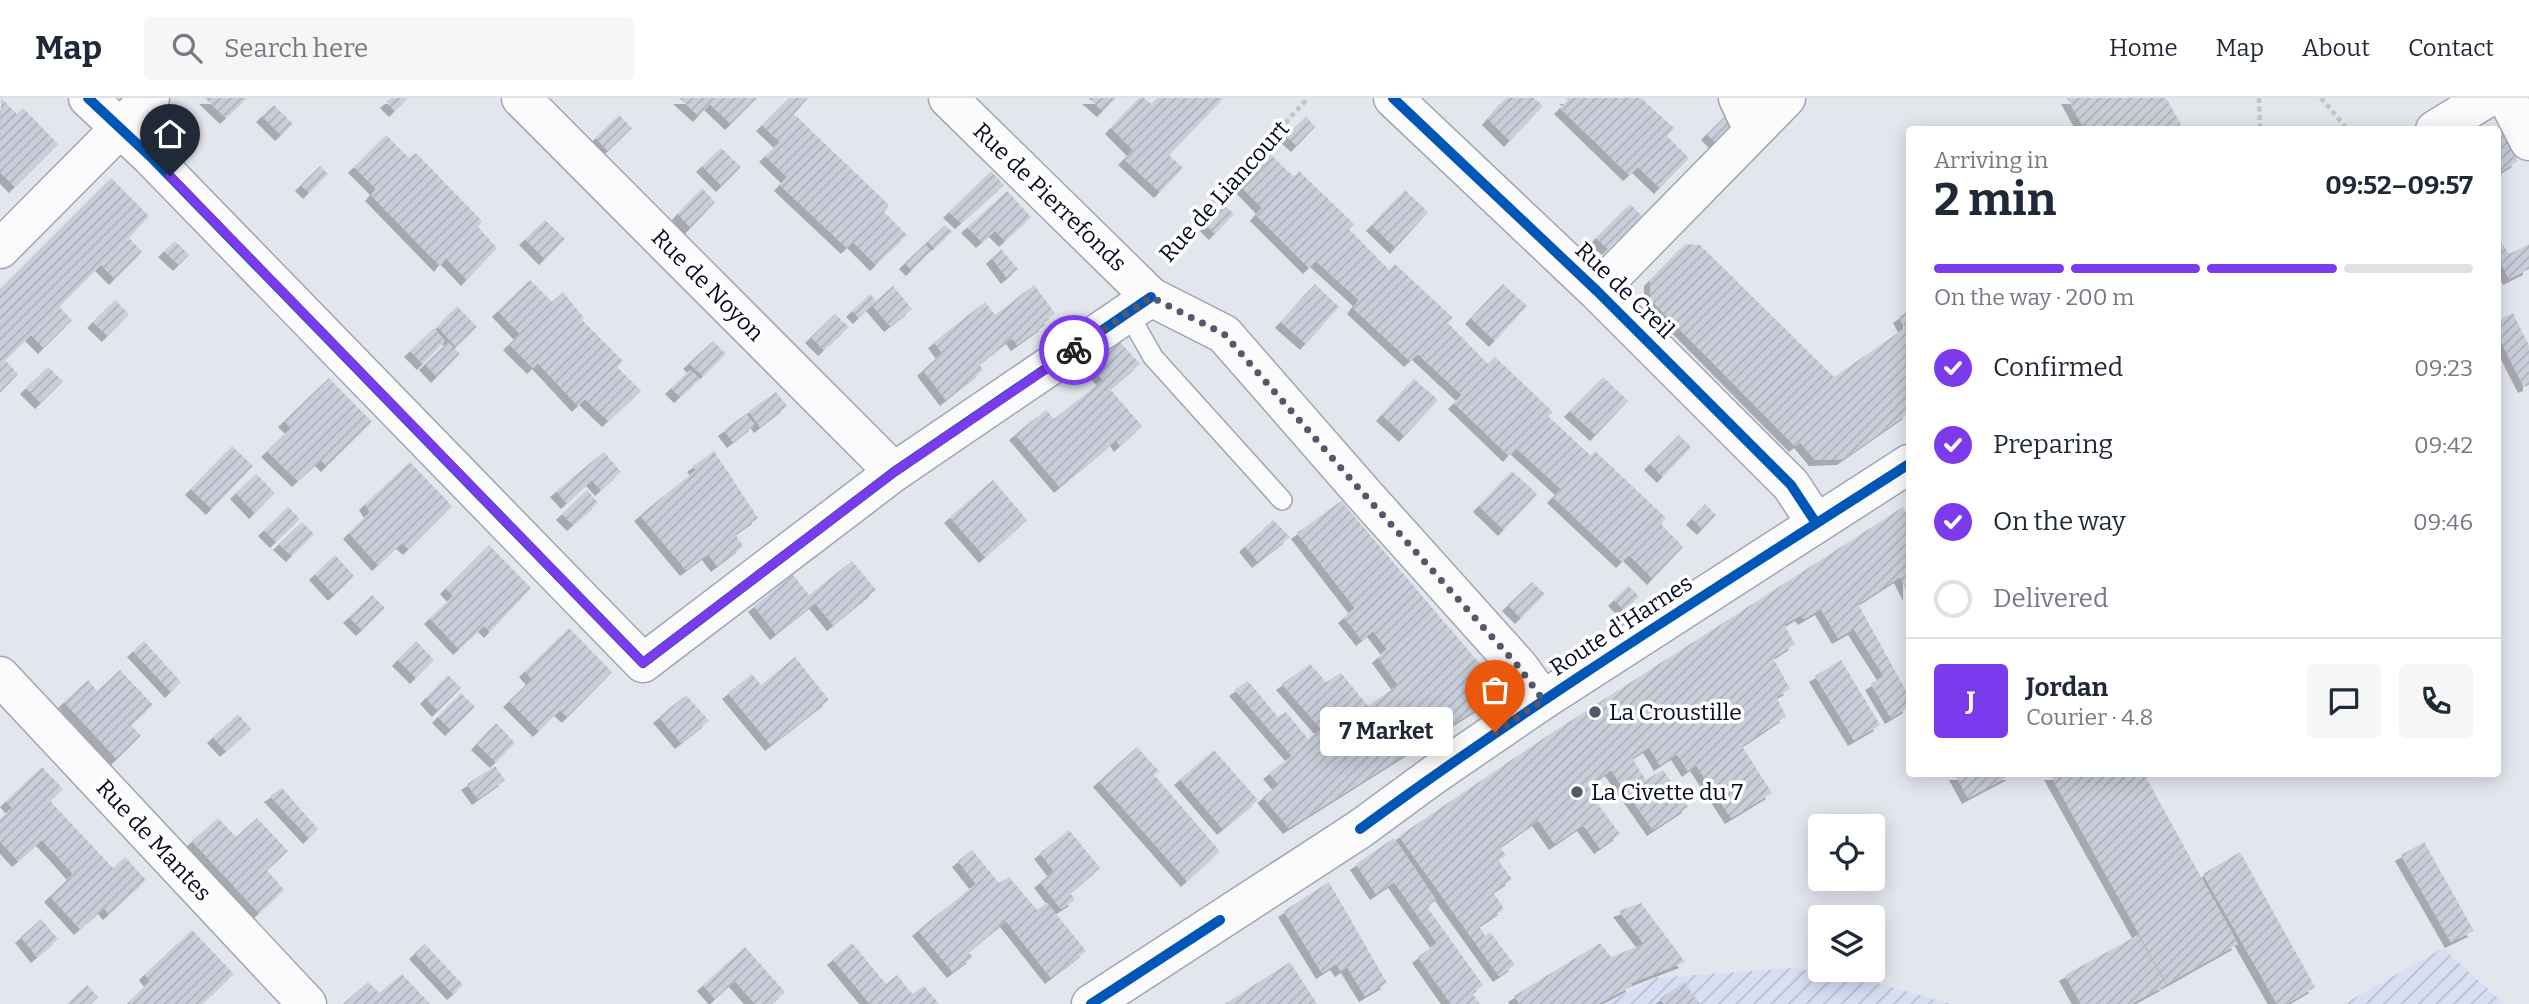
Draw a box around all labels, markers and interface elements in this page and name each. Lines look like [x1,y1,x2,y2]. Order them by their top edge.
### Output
search box [144,17,634,80]
text: Map [35,28,102,68]
icon: search [168,29,206,67]
text: Search here [224,33,368,64]
text: Home [2109,34,2178,62]
text: Map [2216,34,2264,62]
text: About [2302,34,2370,62]
text: Contact [2408,34,2494,62]
pin [140,104,200,176]
icon: home [151,115,189,153]
street label: Rue de Liancourt [1153,115,1295,267]
street label: Rue de Pierrefonds [968,117,1132,277]
text: Arriving in [1934,146,2048,174]
text: 09:52–09:57 [2325,170,2473,201]
text: 2 min [1934,172,2056,227]
street label: Rue de Noyon [646,223,770,347]
street label: Rue de Creil [1570,236,1681,344]
text: On the way · 200 m [1934,283,2134,311]
courier [1039,315,1109,385]
icon: bike [1055,331,1093,369]
icon: check [1934,349,1972,387]
text: Confirmed [1993,352,2123,383]
text: 09:23 [2414,354,2473,382]
icon: check [1934,426,1972,464]
text: Preparing [1993,429,2113,460]
text: 09:42 [2414,431,2473,459]
icon: check [1934,503,1972,541]
text: On the way [1993,506,2126,537]
text: 09:46 [2413,508,2473,536]
street label: Route d'Harnes [1544,569,1698,681]
text: Delivered [1993,583,2108,614]
pin [1465,660,1525,732]
button: chat [2307,664,2381,738]
button: phone [2399,664,2473,738]
icon: bag [1476,671,1514,709]
text: Jordan [2026,672,2108,703]
text: J [1967,686,1975,717]
place label: La Croustille [1609,698,1742,726]
text: Courier · 4.8 [2026,703,2153,731]
marker: La Croustille [1587,704,1603,720]
callout: 7 Market [1320,708,1453,756]
text: 7 Market [1339,717,1434,745]
street label: Rue de Mantes [91,773,217,907]
place label: La Civette du 7 [1591,778,1743,806]
marker: La Civette du 7 [1569,784,1585,800]
map controls [1808,814,1885,982]
button: locate [1808,814,1885,891]
button: layers [1808,905,1885,982]

